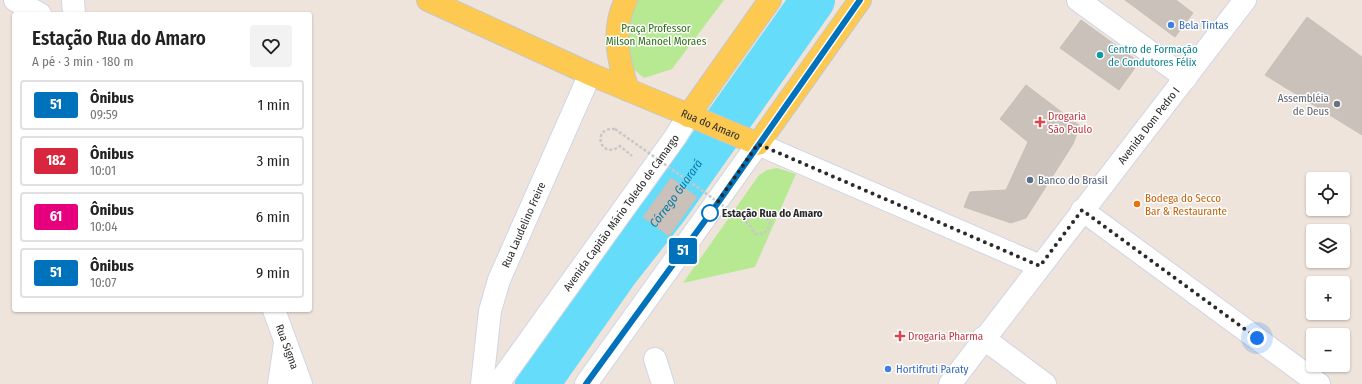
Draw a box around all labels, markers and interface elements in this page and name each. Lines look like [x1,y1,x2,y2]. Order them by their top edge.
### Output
place label: Bela Tintas [1179,19,1229,32]
marker: Bela Tintas [1166,20,1176,30]
park label: Praça Professor Milson Manoel Moraes [606,22,707,48]
button: heart [250,25,292,67]
text: Estação Rua do Amaro [32,27,206,50]
place label: Centro de Formação de Condutores Félix [1108,43,1198,69]
marker: Centro de Formação de Condutores Félix [1095,50,1105,60]
text: A pé · 3 min · 180 m [32,54,133,69]
street label: Avenida Dom Pedro I [1115,84,1182,166]
text: Ônibus [90,89,134,107]
place label: Assembléia de Deus [1278,92,1329,118]
text: 51 [50,96,62,113]
text: 1 min [257,96,290,114]
marker: Assembléia de Deus [1332,99,1342,109]
street label: Rua do Amaro [679,106,743,143]
text: 09:59 [90,107,118,122]
place label: Drogaria São Paulo [1048,110,1092,136]
marker: Drogaria São Paulo [1035,117,1045,127]
street label: Avenida Capitão Mário Toledo de Camargo [560,132,682,293]
text: Ônibus [90,145,134,163]
text: 182 [46,152,66,169]
text: 3 min [256,152,290,170]
water label: Córrego Guarará [647,157,705,230]
text: 10:01 [90,163,116,178]
map controls [1306,172,1350,372]
button: locate [1306,172,1350,216]
place label: Banco do Brasil [1038,174,1108,187]
marker: Banco do Brasil [1025,175,1035,185]
street label: Rua Laudelino Freire [499,180,548,270]
place label: Bodega do Secco Bar & Restaurante [1145,192,1227,218]
marker: Bodega do Secco Bar & Restaurante [1132,199,1142,209]
text: Ônibus [90,201,134,219]
marker: Estação Rua do Amaro [701,204,719,222]
place label: Estação Rua do Amaro [722,207,823,220]
text: 61 [50,208,62,225]
text: 6 min [256,208,290,226]
text: 10:04 [90,219,118,234]
button: layers [1306,224,1350,268]
line badge: 51 [665,238,701,264]
text: 51 [677,242,689,259]
text: Ônibus [90,257,134,275]
text: 51 [50,264,62,281]
text: 9 min [256,264,290,282]
text: 10:07 [90,275,116,290]
button: + [1306,276,1350,320]
street label: Rua Sigma [273,322,302,371]
your location [1247,328,1267,348]
button: − [1306,328,1350,372]
place label: Drogaria Pharma [908,330,983,343]
marker: Drogaria Pharma [895,331,905,341]
place label: Hortifruti Paraty [896,363,969,376]
marker: Hortifruti Paraty [883,364,893,374]

